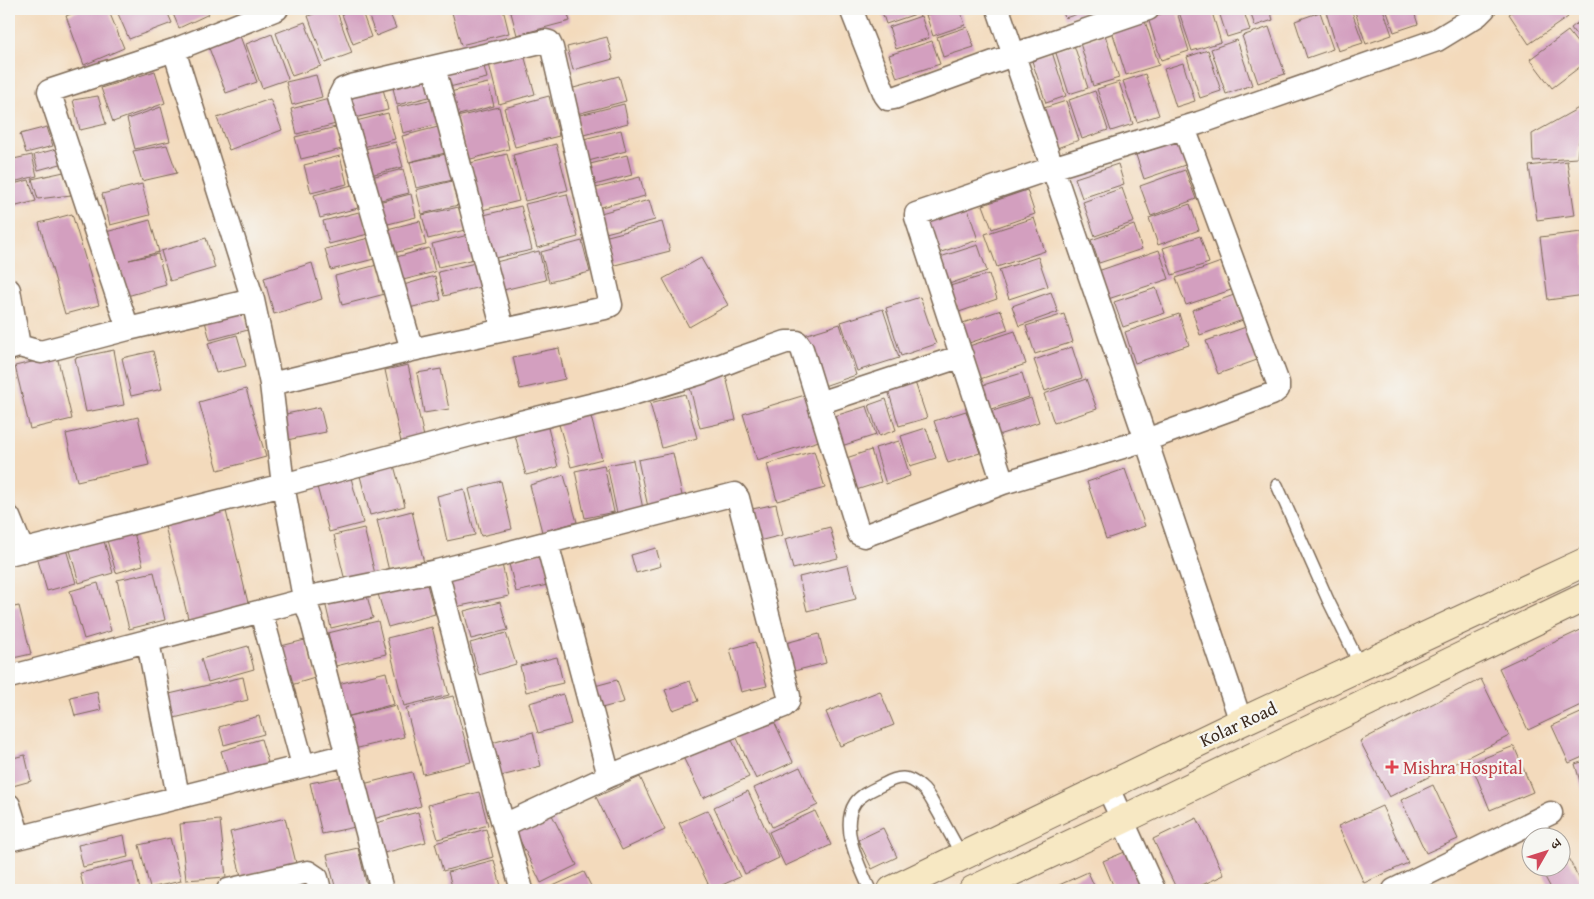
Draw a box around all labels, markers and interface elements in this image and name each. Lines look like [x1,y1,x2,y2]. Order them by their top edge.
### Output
street label: Kolar Road [1195,694,1281,754]
place label: Mishra Hospital [1403,754,1523,781]
marker: Mishra Hospital [1385,760,1399,774]
north arrow [1522,826,1572,876]
text: उ [1545,834,1567,854]

